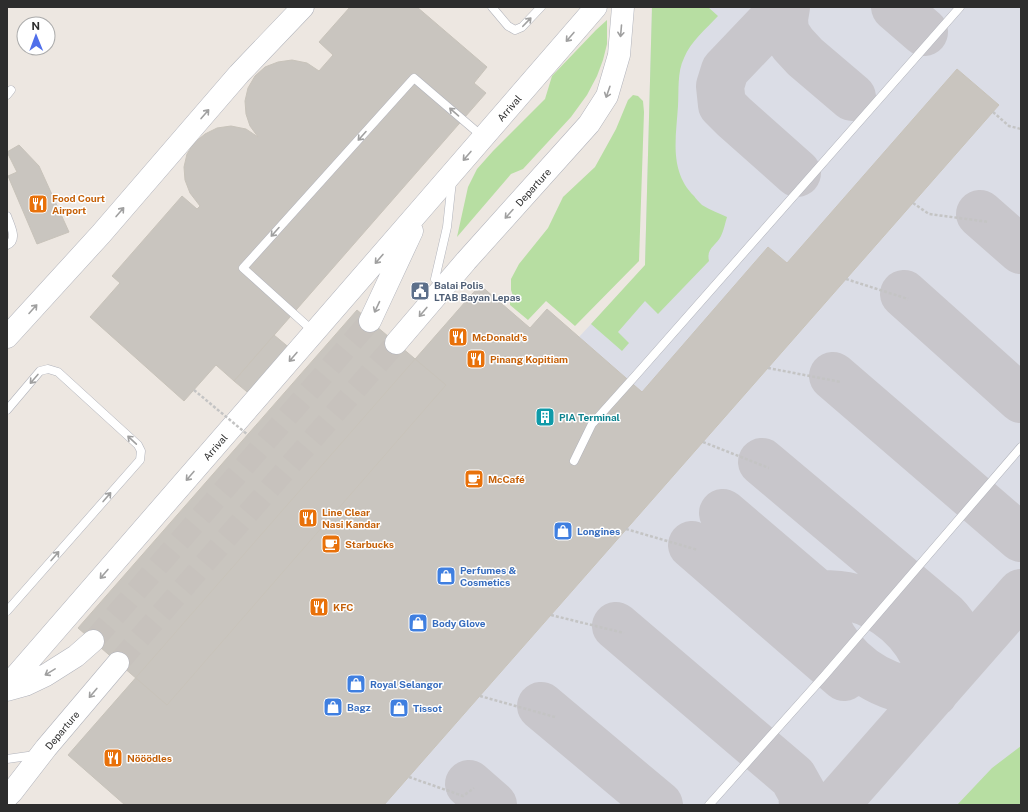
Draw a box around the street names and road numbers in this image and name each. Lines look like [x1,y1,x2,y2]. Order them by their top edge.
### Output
street label: Arrival [494,92,524,124]
street label: Departure [513,165,553,208]
street label: Arrival [200,431,230,463]
street label: Departure [42,708,82,752]

